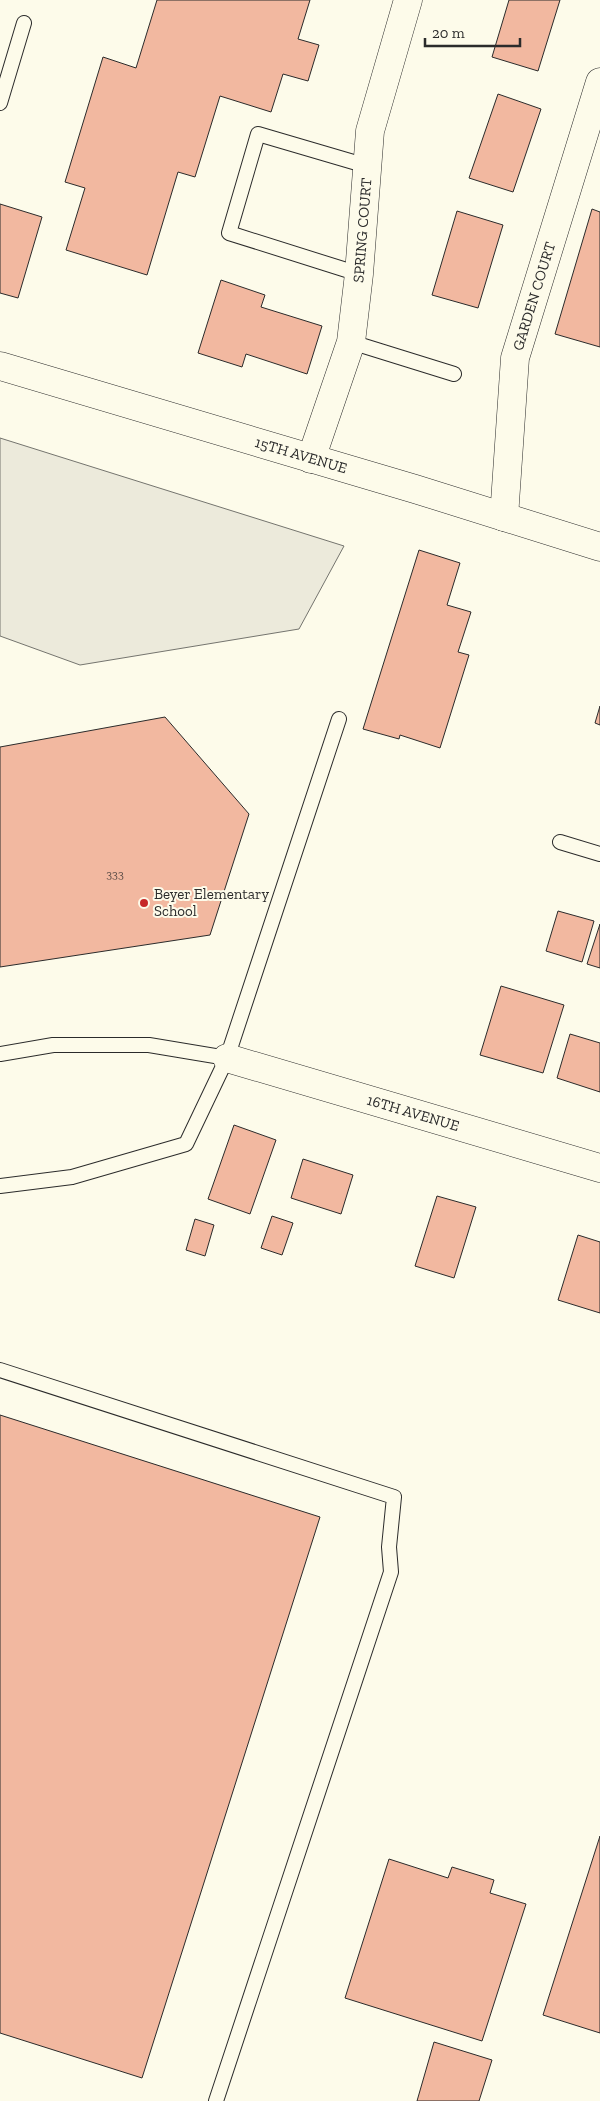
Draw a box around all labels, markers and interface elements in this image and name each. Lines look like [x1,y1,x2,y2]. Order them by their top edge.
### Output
scale bar [425,15,520,47]
text: 20 m [432,24,465,42]
street label: SPRING COURT [349,177,375,284]
street label: GARDEN COURT [509,240,559,353]
street label: 15TH AVENUE [253,433,349,477]
house number: 333 [106,867,124,881]
place label: Beyer Elementary School [154,885,269,920]
marker: Beyer Elementary School [138,897,150,909]
street label: 16TH AVENUE [365,1091,461,1135]

